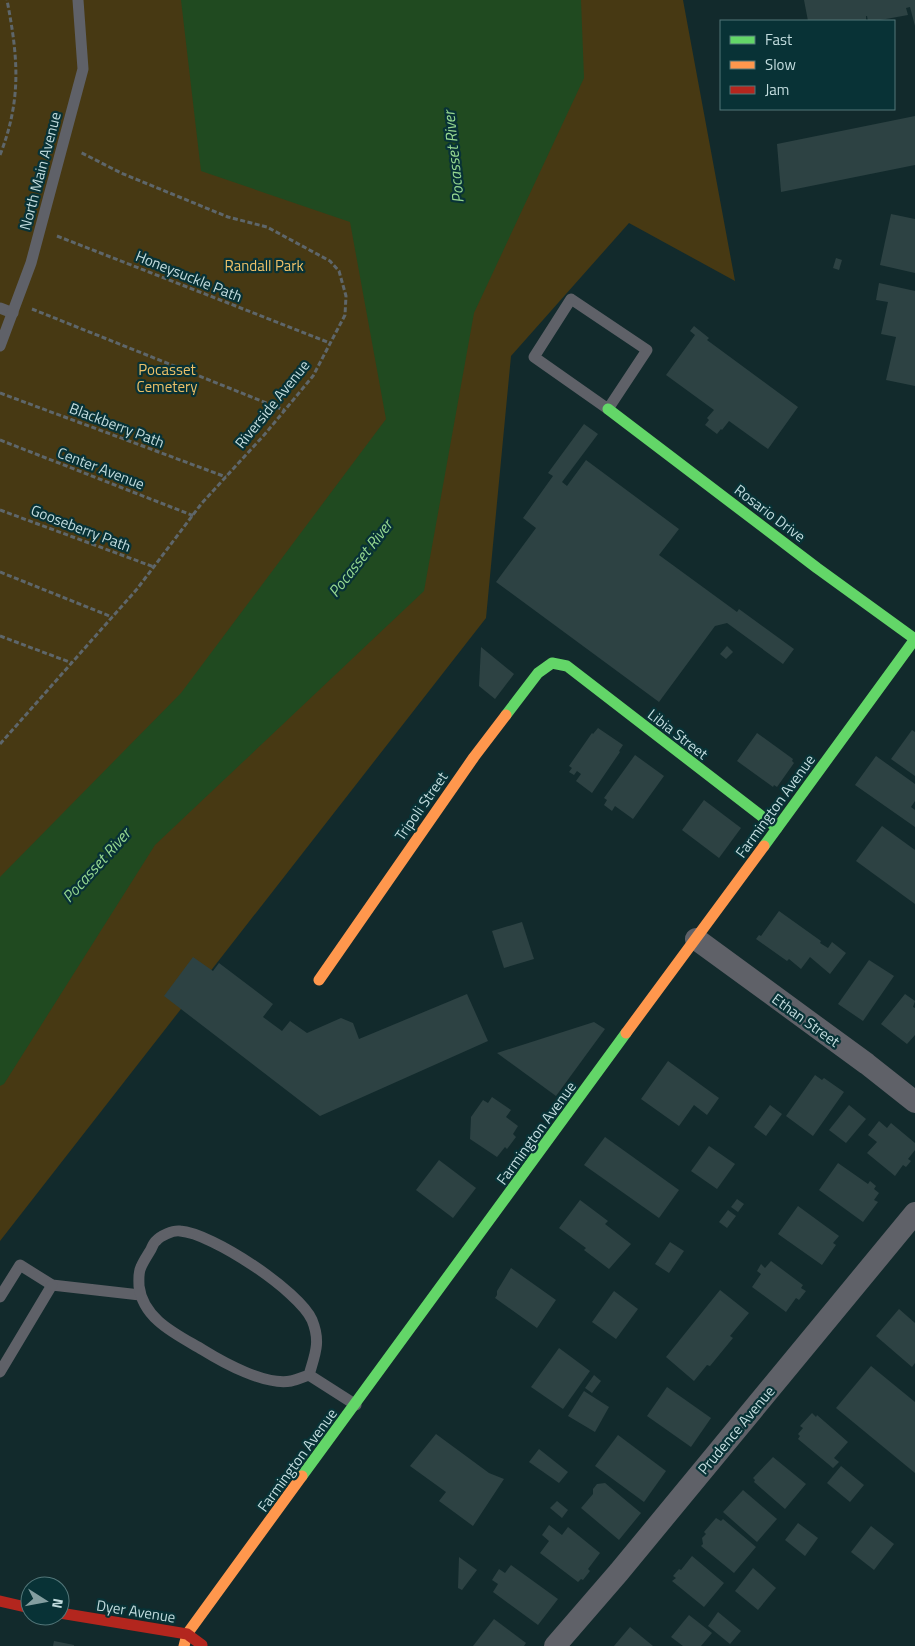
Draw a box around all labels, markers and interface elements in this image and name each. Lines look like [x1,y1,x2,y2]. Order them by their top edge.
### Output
legend [720,20,895,110]
text: Fast [765,28,793,51]
text: Slow [765,53,796,76]
text: Jam [765,78,789,101]
water label: Pocasset River [436,108,470,204]
street label: North Main Avenue [13,109,67,233]
street label: Honeysuckle Path [132,244,246,308]
park label: Randall Park [224,254,304,277]
street label: Riverside Avenue [229,355,315,453]
park label: Pocasset Cemetery [137,358,197,398]
street label: Blackberry Path [66,396,168,454]
street label: Center Avenue [54,441,148,495]
street label: Rosario Drive [730,479,810,547]
street label: Gooseberry Path [28,498,134,558]
water label: Pocasset River [322,513,399,602]
street label: Libia Street [643,703,714,765]
street label: Farmington Avenue [730,749,820,863]
street label: Tripoli Street [389,766,454,845]
water label: Pocasset River [56,821,137,907]
street label: Ethan Street [767,987,845,1053]
street label: Farmington Avenue [491,1076,581,1190]
street label: Prudence Avenue [692,1381,780,1479]
street label: Farmington Avenue [252,1403,342,1517]
north arrow [20,1576,70,1626]
street label: Dyer Avenue [95,1593,177,1629]
text: N [47,1597,69,1610]

